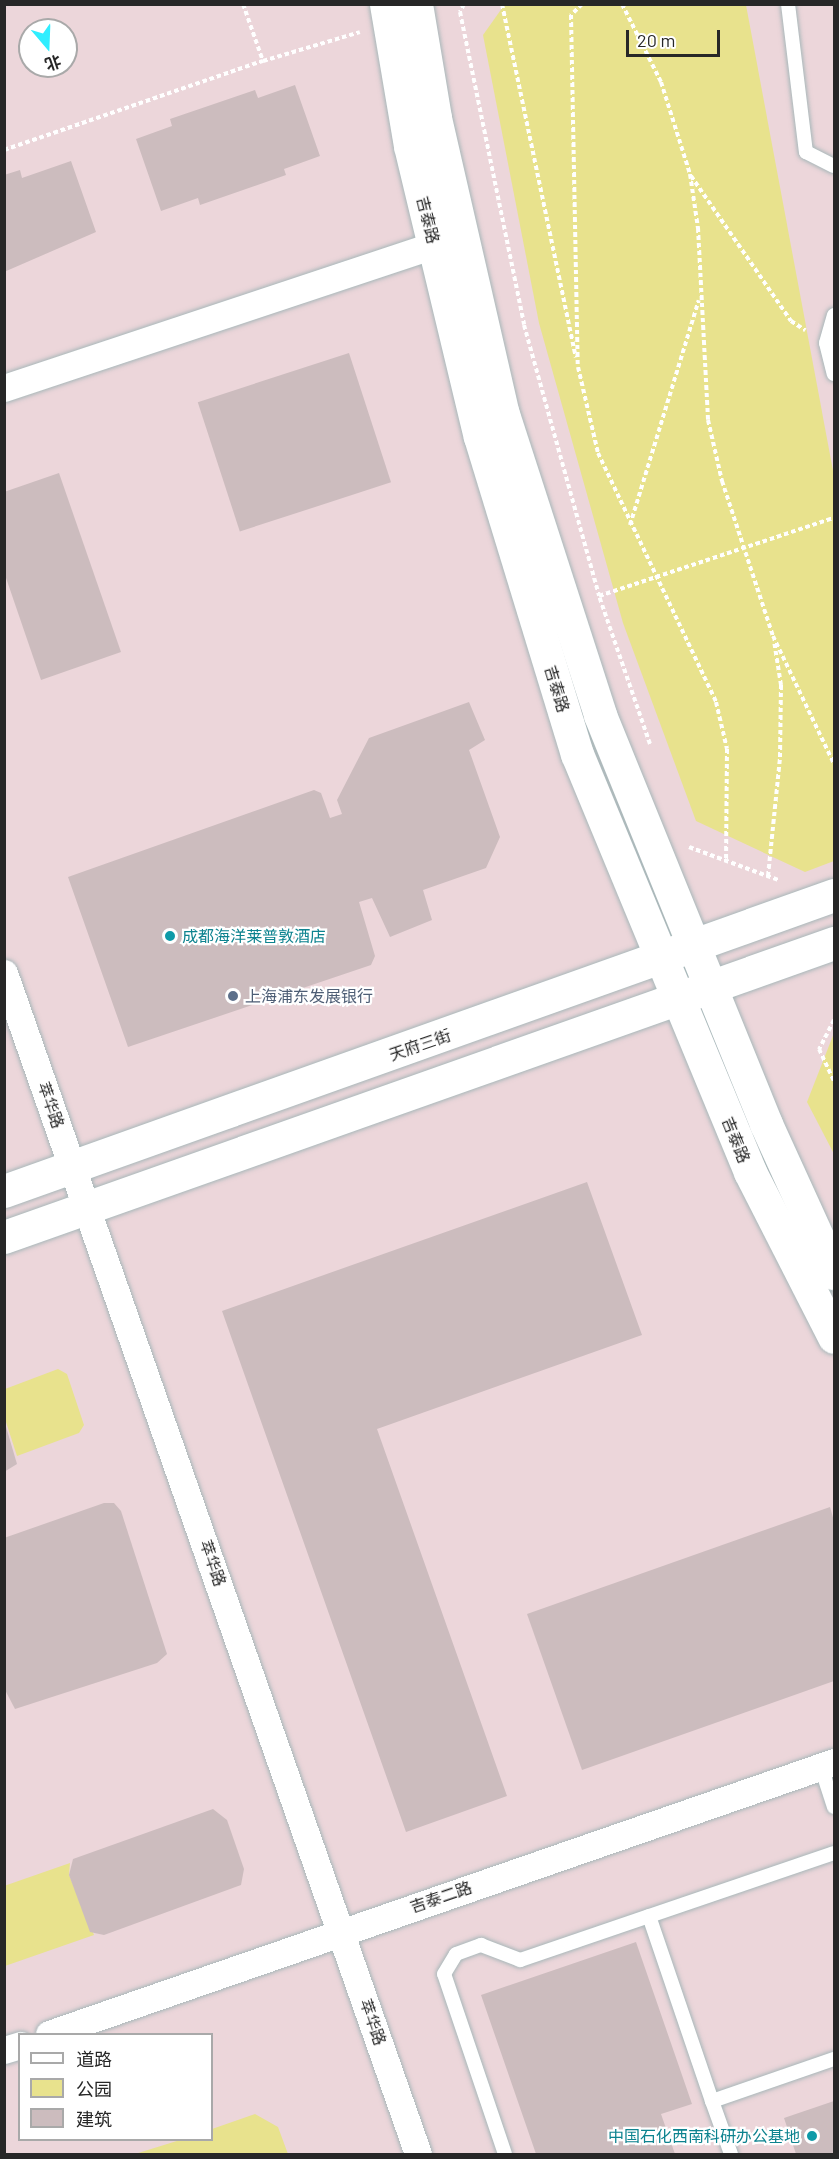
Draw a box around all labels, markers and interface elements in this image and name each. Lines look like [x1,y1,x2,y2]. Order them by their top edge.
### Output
north arrow [18,18,78,78]
scale bar [629,18,724,56]
text: 20 m [637,29,675,51]
text: 北 [43,52,64,75]
street label: 吉泰路 [413,194,443,246]
street label: 吉泰路 [541,663,573,715]
place label: 成都海洋莱普敦酒店 [182,926,326,946]
marker: 成都海洋莱普敦酒店 [163,929,177,943]
place label: 上海浦东发展银行 [245,986,373,1006]
marker: 上海浦东发展银行 [226,989,240,1003]
street label: 天府三街 [387,1026,453,1064]
street label: 萃华路 [34,1079,68,1131]
street label: 吉泰路 [718,1114,754,1166]
street label: 萃华路 [196,1537,230,1589]
street label: 吉泰二路 [408,1878,474,1916]
street label: 萃华路 [356,1996,390,2048]
legend [18,2033,213,2141]
text: 道路 [76,2048,112,2070]
text: 公园 [76,2078,112,2100]
text: 建筑 [76,2108,112,2130]
place label: 中国石化西南科研办公基地 [608,2126,800,2146]
marker: 中国石化西南科研办公基地 [805,2129,819,2143]

